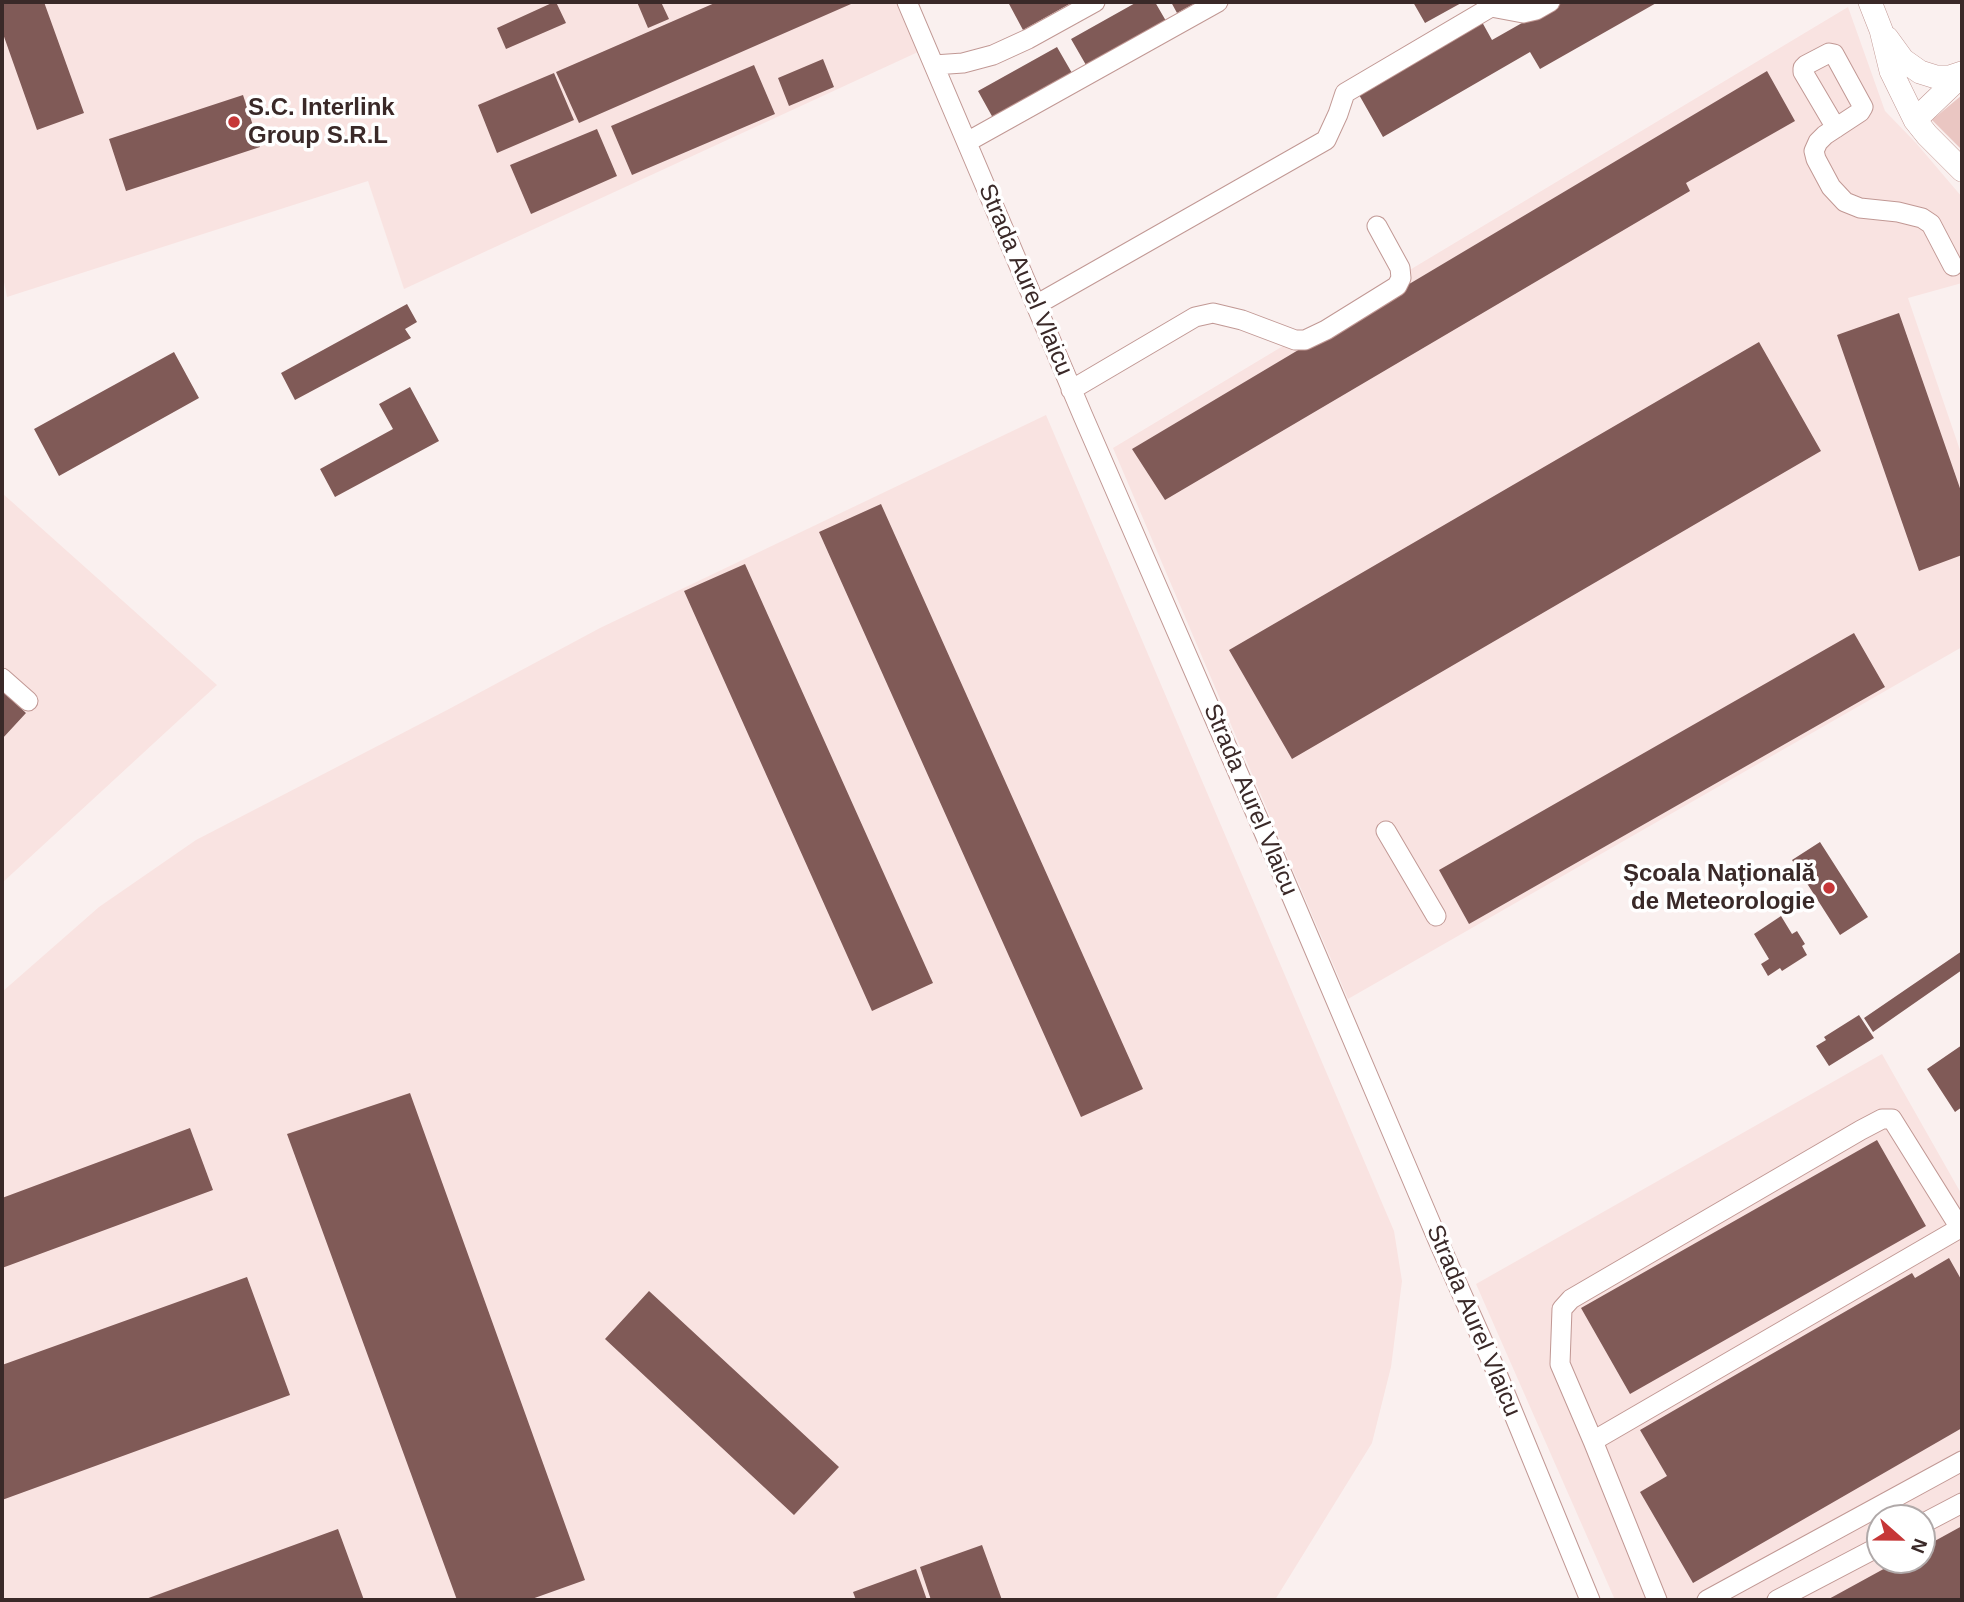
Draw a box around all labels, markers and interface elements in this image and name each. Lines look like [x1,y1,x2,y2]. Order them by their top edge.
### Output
place label: S.C. Interlink Group S.R.L [248,94,395,150]
marker: S.C. Interlink Group S.R.L [226,114,242,130]
street label: Strada Aurel Vlaicu [972,180,1078,380]
street label: Strada Aurel Vlaicu [1197,700,1303,900]
place label: Școala Națională de Meteorologie [1623,860,1815,916]
marker: Școala Națională de Meteorologie [1821,880,1837,896]
street label: Strada Aurel Vlaicu [1420,1221,1526,1421]
north arrow [1866,1504,1936,1574]
text: N [1907,1536,1931,1556]

